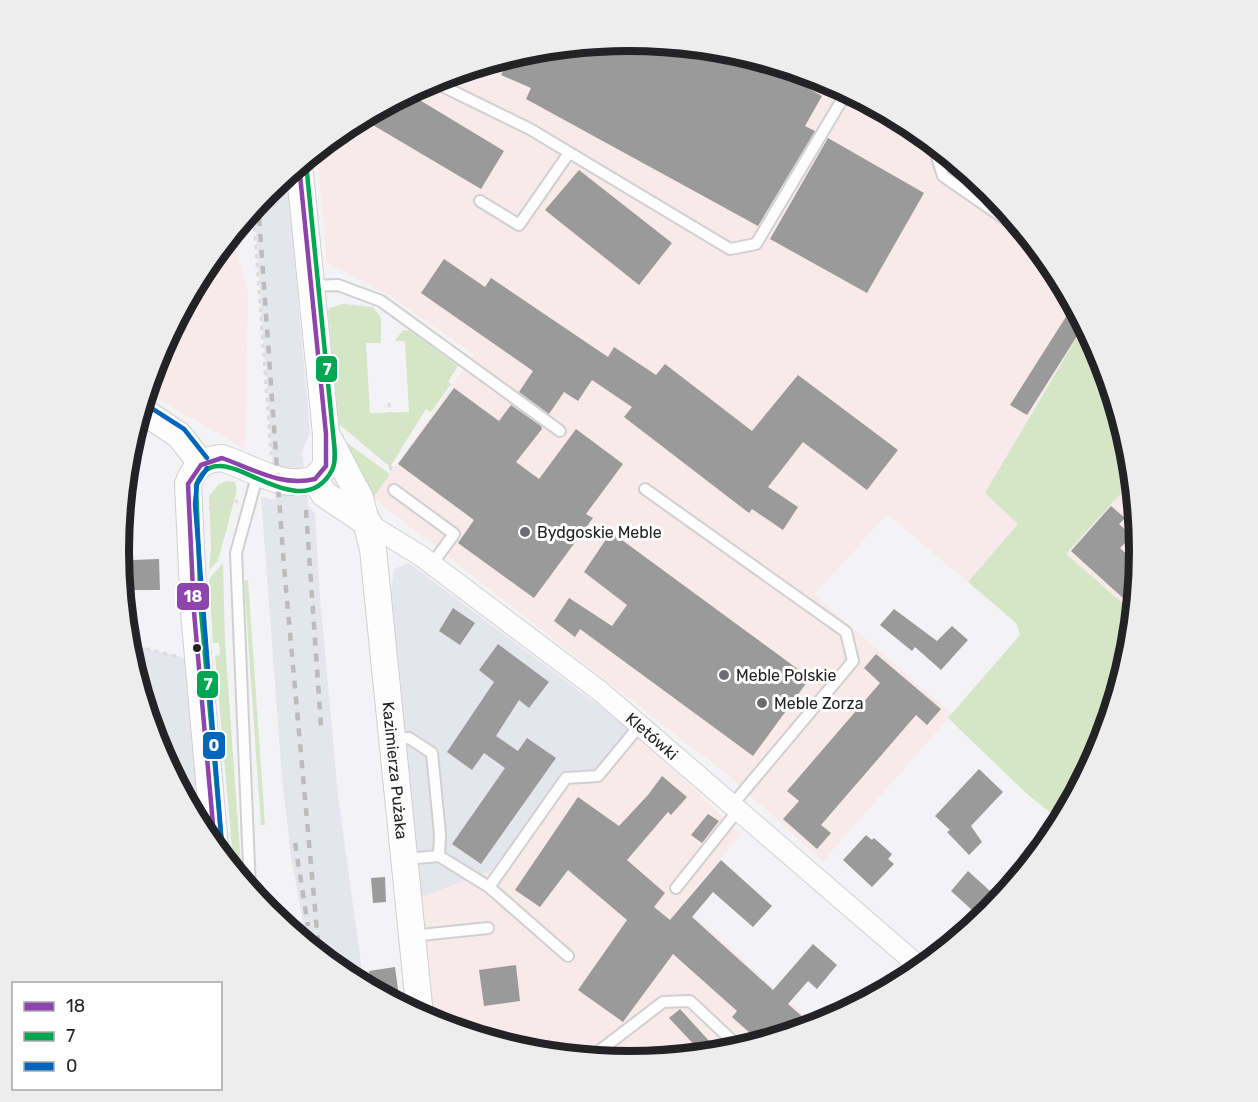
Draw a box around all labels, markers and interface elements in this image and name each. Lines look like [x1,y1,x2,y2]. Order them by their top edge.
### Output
line badge: 7 [315,355,338,383]
text: 7 [322,360,332,379]
place label: Bydgoskie Meble [537,523,662,542]
marker: Bydgoskie Meble [518,525,532,539]
line badge: 18 [176,582,210,611]
text: 18 [184,587,203,606]
unlabelled marker [191,642,203,654]
place label: Meble Polskie [736,666,836,685]
marker: Meble Polskie [717,668,731,682]
line badge: 7 [196,670,219,699]
text: 7 [203,675,213,694]
place label: Meble Zorza [774,694,864,713]
marker: Meble Zorza [755,696,769,710]
street label: Kazimierza Pużaka [379,701,412,840]
street label: Kletówki [622,708,682,764]
line badge: 0 [202,731,226,760]
text: 0 [209,736,220,755]
legend [12,982,222,1090]
text: 18 [66,995,85,1017]
text: 7 [66,1025,75,1047]
text: 0 [66,1055,77,1077]

